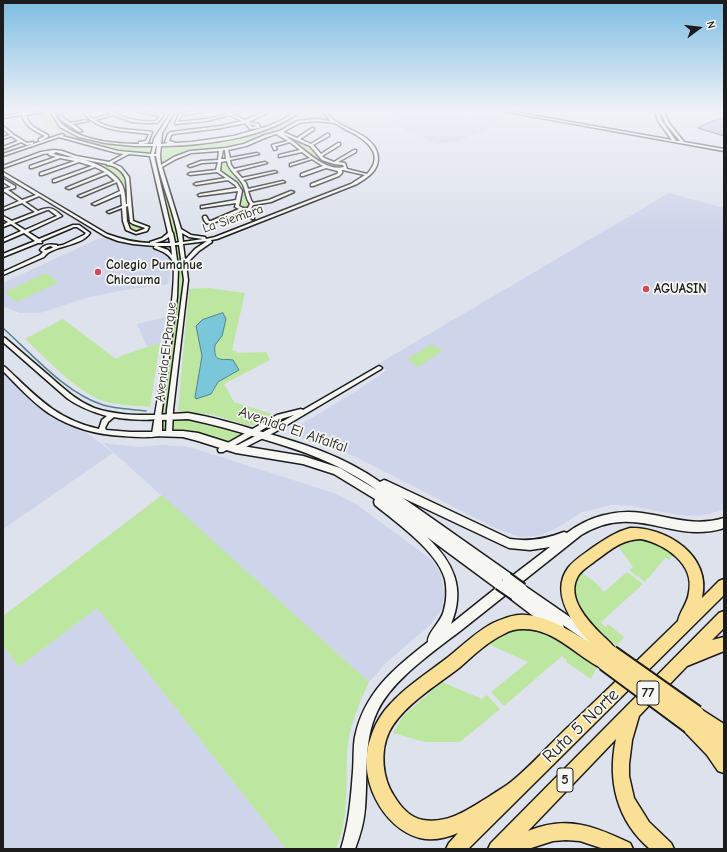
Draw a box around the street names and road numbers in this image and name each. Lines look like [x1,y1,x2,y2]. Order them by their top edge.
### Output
street label: La Siembra [201,201,265,237]
street label: Avenida El Parque [152,301,180,403]
street label: Avenida El Alfalfal [236,403,350,457]
road number: 77 [637,681,659,705]
street label: Ruta 5 Norte [538,684,624,768]
road number: 5 [557,768,573,792]

